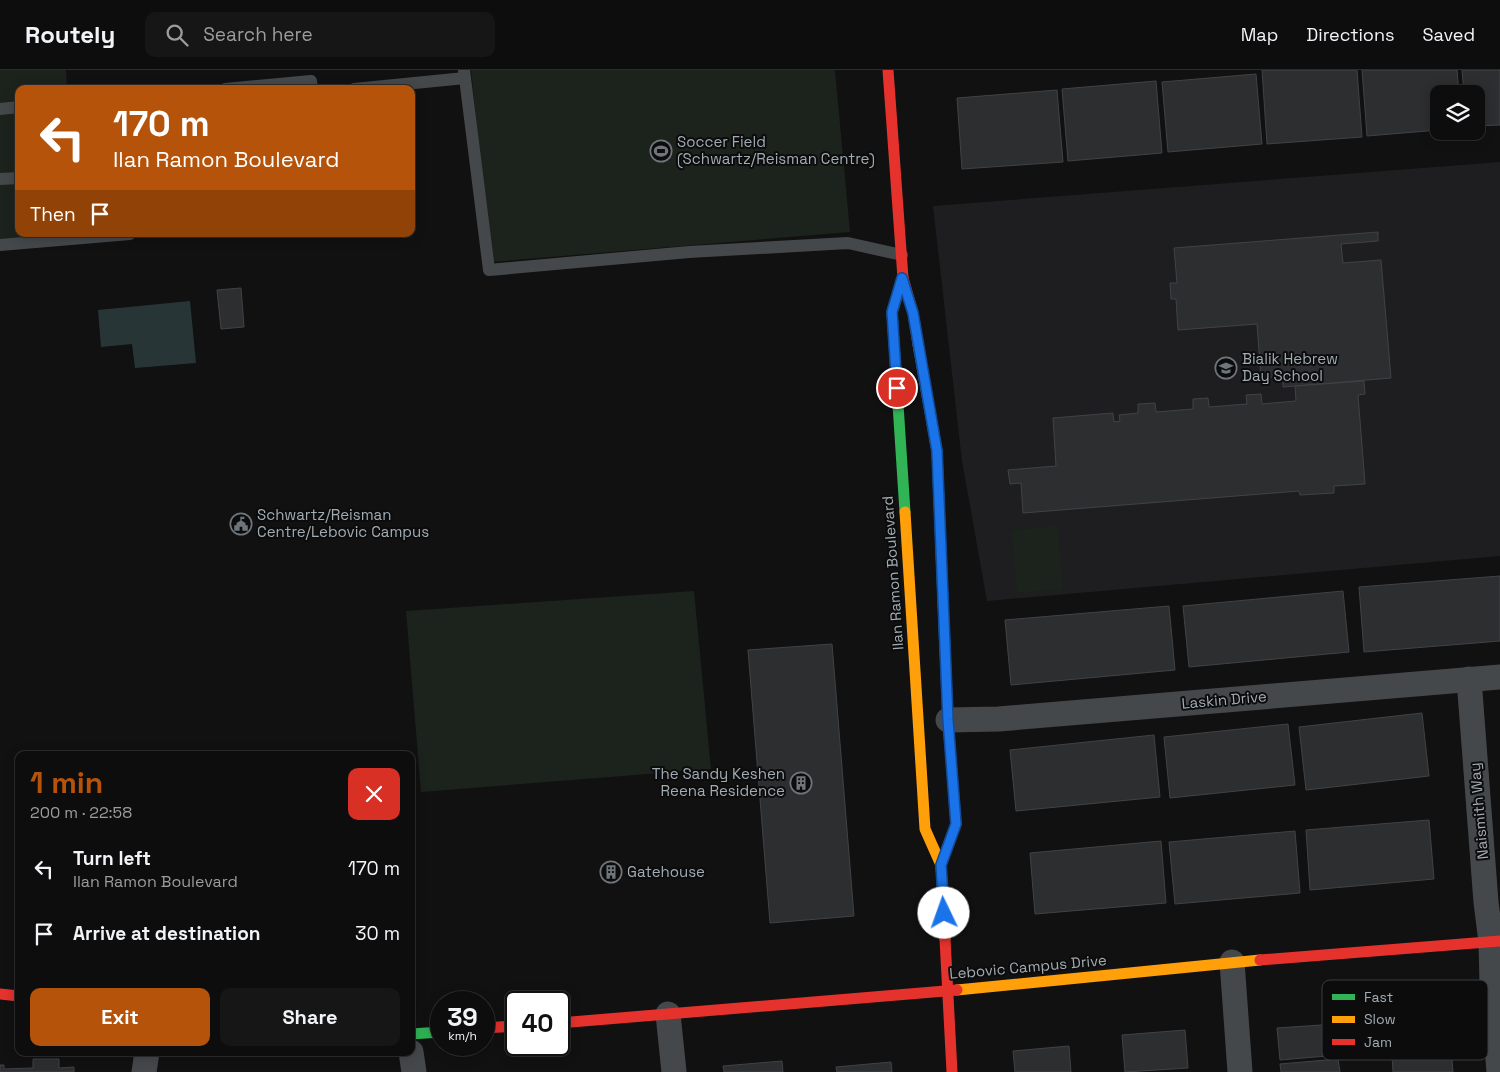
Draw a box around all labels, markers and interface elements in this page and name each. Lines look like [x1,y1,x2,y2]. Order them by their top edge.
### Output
search box [145,12,495,57]
text: Routely [25,19,115,50]
icon: search [163,21,191,49]
text: Search here [203,22,313,47]
text: Map [1241,23,1278,46]
text: Directions [1306,23,1395,46]
text: Saved [1423,23,1475,46]
map controls [1430,85,1485,140]
button: layers [1430,85,1485,140]
text: 170 m [113,102,210,146]
icon: left [30,105,95,170]
place label: Soccer Field (Schwartz/Reisman Centre) [677,132,875,169]
sports icon: Soccer Field (Schwartz/Reisman Centre) [649,139,673,163]
text: Ilan Ramon Boulevard [113,145,340,173]
icon: arrive [86,200,114,228]
text: Then [30,202,76,227]
place label: Bialik Hebrew Day School [1242,349,1338,385]
school or university icon: Bialik Hebrew Day School [1214,356,1238,380]
pin [876,367,918,409]
icon: arrive [883,374,911,402]
street label: Ilan Ramon Boulevard [878,495,907,651]
place label: Schwartz/Reisman Centre/Lebovic Campus [257,505,429,541]
public building icon: Schwartz/Reisman Centre/Lebovic Campus [229,512,253,536]
street label: Laskin Drive [1181,686,1267,713]
street label: Naismith Way [1465,762,1492,860]
text: 1 min [30,763,103,802]
place label: The Sandy Keshen Reena Residence [652,764,785,800]
button: close [348,768,400,820]
building icon: The Sandy Keshen Reena Residence [789,771,813,795]
text: 200 m · 22:58 [30,802,132,823]
text: Turn left [73,846,151,871]
icon: left [30,855,58,883]
text: 170 m [348,856,400,881]
building icon: Gatehouse [599,860,623,884]
place label: Gatehouse [627,862,705,881]
text: Ilan Ramon Boulevard [73,871,238,892]
position arrow [917,886,969,938]
icon: arrive [30,920,58,948]
text: Arrive at destination [73,921,261,946]
text: 30 m [355,921,400,946]
street label: Lebovic Campus Drive [948,950,1108,983]
legend [1322,980,1488,1060]
button: Exit [30,988,210,1046]
button: Share [220,988,400,1046]
text: Fast [1364,988,1393,1006]
speed limit sign: 40 [505,991,570,1056]
text: 39 [447,1001,478,1033]
text: Slow [1364,1010,1396,1028]
text: km/h [448,1028,477,1044]
text: Jam [1364,1033,1392,1051]

